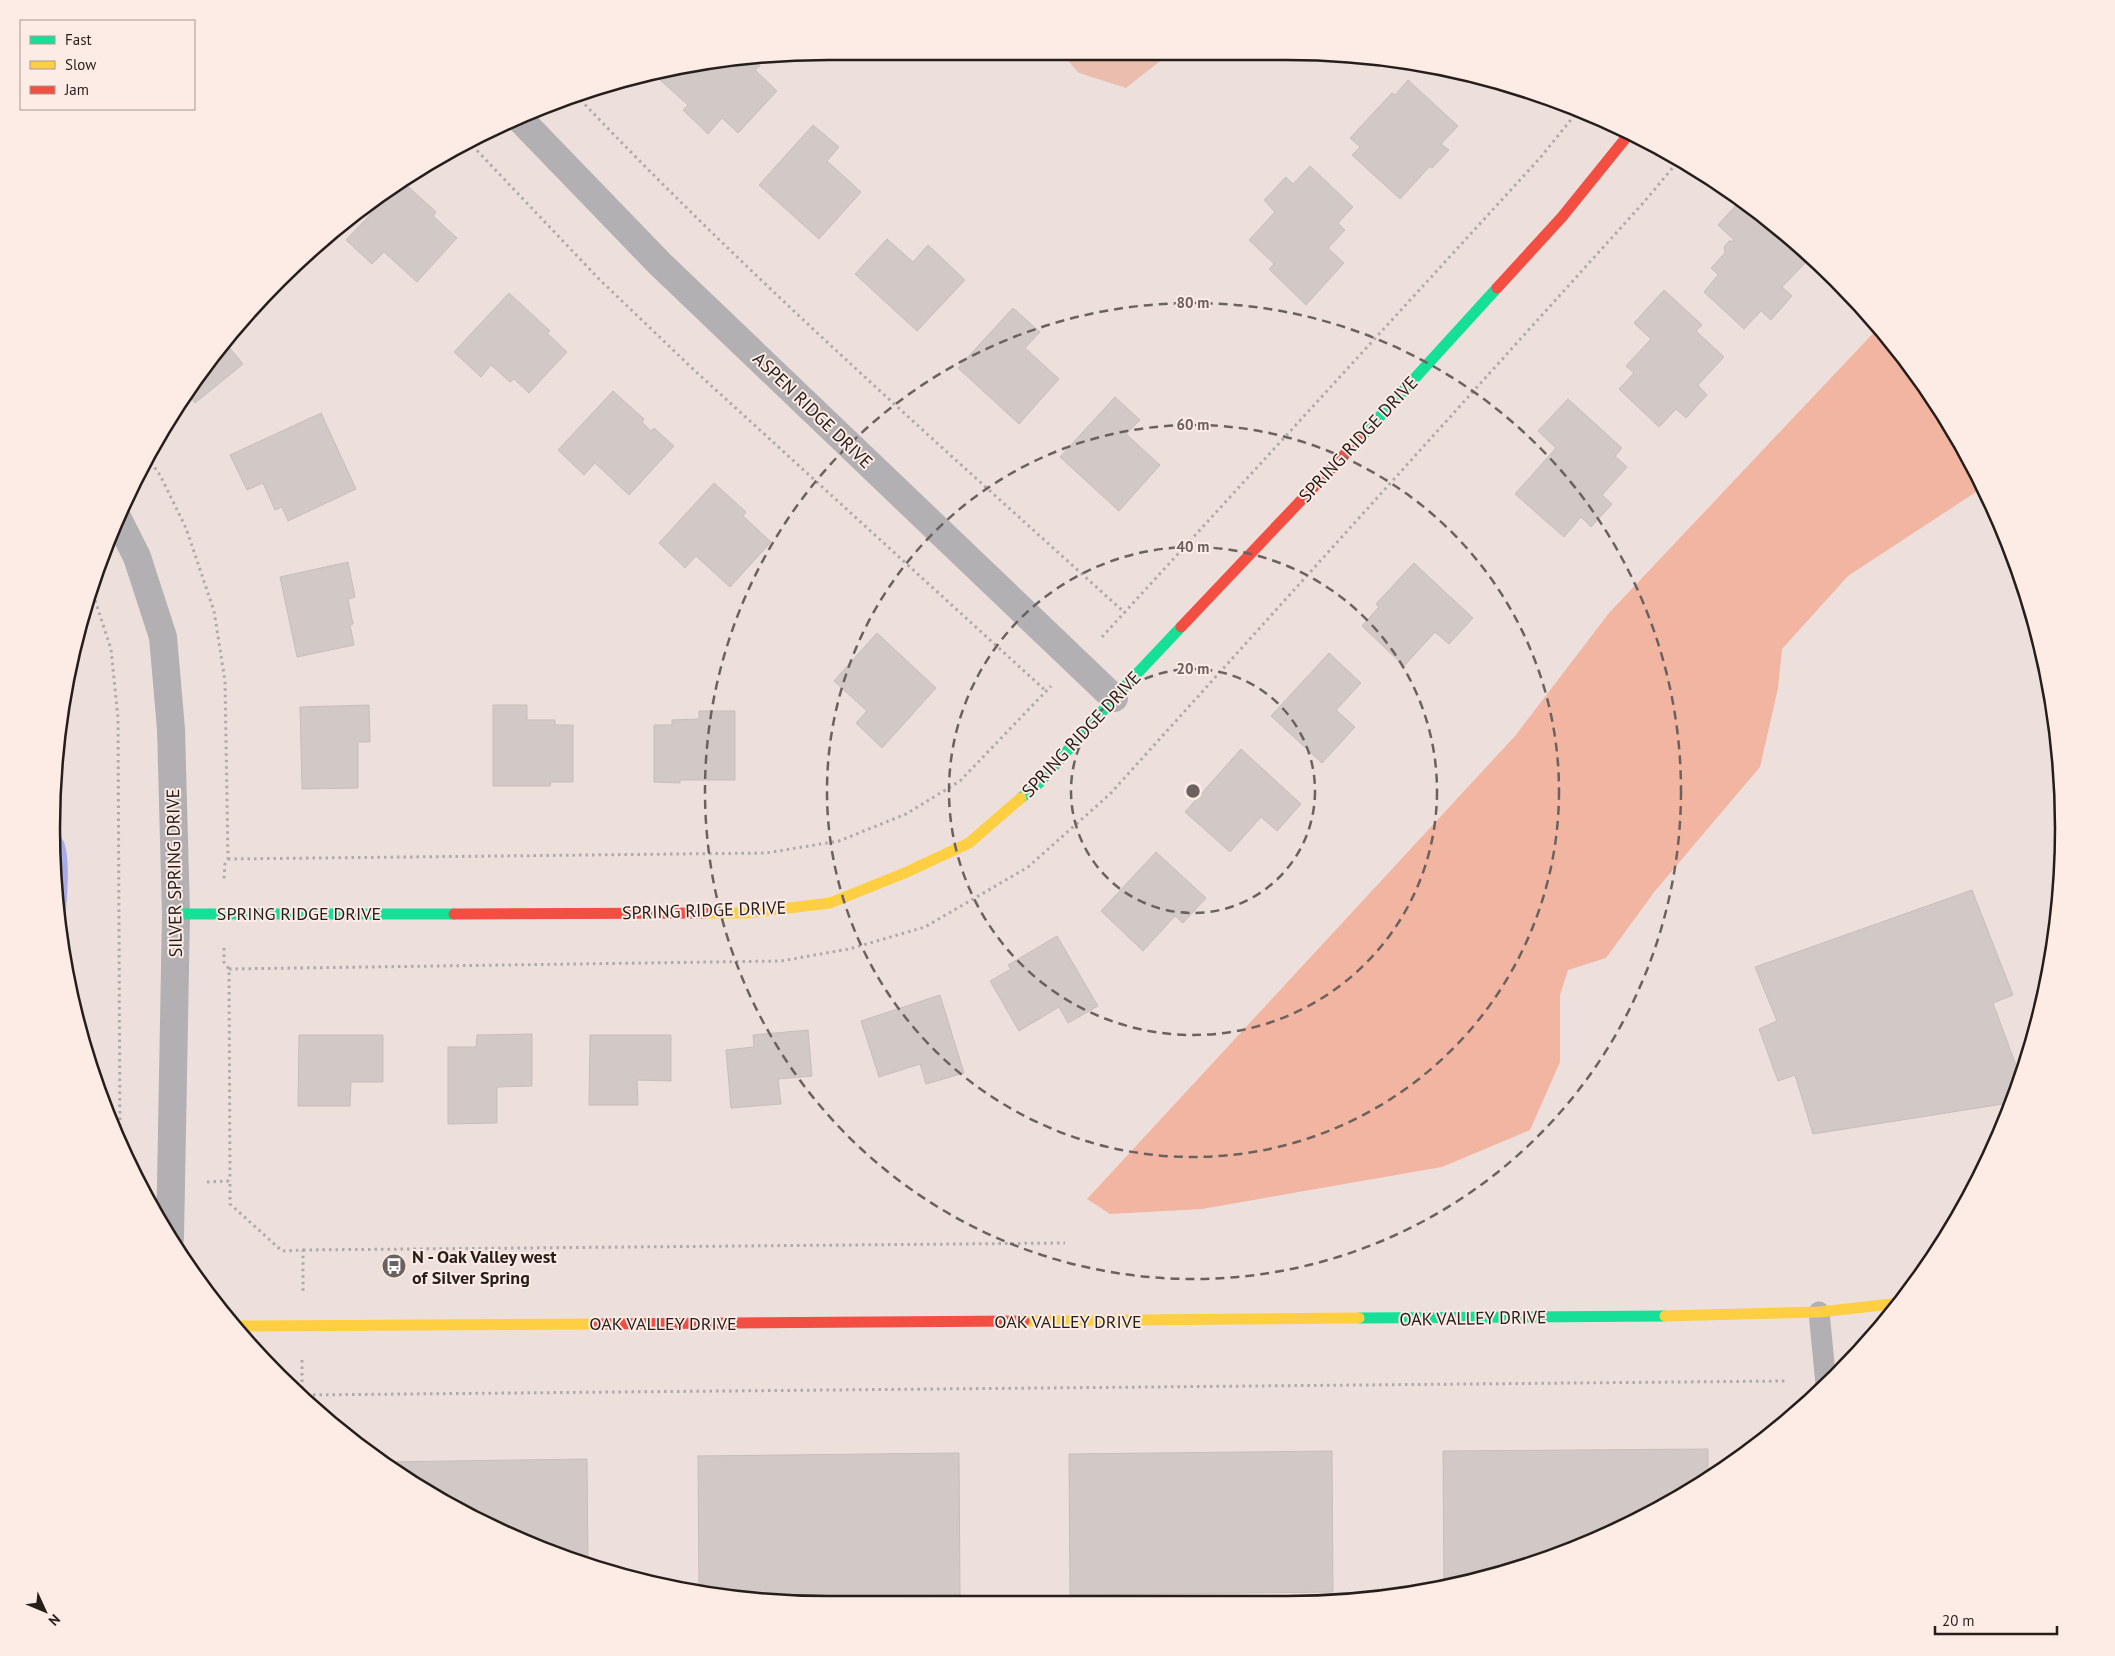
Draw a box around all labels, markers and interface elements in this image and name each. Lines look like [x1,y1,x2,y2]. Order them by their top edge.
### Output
legend [20,20,195,110]
text: Fast [65,30,92,49]
text: Slow [65,55,96,74]
text: Jam [64,80,89,99]
text: 80 m [1177,293,1209,312]
street label: ASPEN RIDGE DRIVE [748,347,878,473]
street label: SPRING RIDGE DRIVE [1294,371,1422,507]
text: 60 m [1177,415,1209,434]
text: 40 m [1177,537,1209,556]
text: 20 m [1177,659,1209,678]
street label: SPRING RIDGE DRIVE [1017,666,1145,802]
centre of rings [1184,782,1202,800]
street label: SILVER SPRING DRIVE [161,788,187,958]
street label: SPRING RIDGE DRIVE [622,896,786,924]
street label: SPRING RIDGE DRIVE [217,902,381,925]
place label: N - Oak Valley west of Silver Spring [412,1245,557,1289]
bus stop icon: N - Oak Valley west of Silver Spring [381,1253,407,1279]
street label: OAK VALLEY DRIVE [1399,1305,1547,1331]
street label: OAK VALLEY DRIVE [994,1310,1142,1333]
street label: OAK VALLEY DRIVE [589,1312,737,1335]
north arrow [20,1586,70,1636]
scale bar [1935,1604,2058,1636]
text: N [45,1610,64,1630]
text: 20 m [1942,1611,1975,1630]

